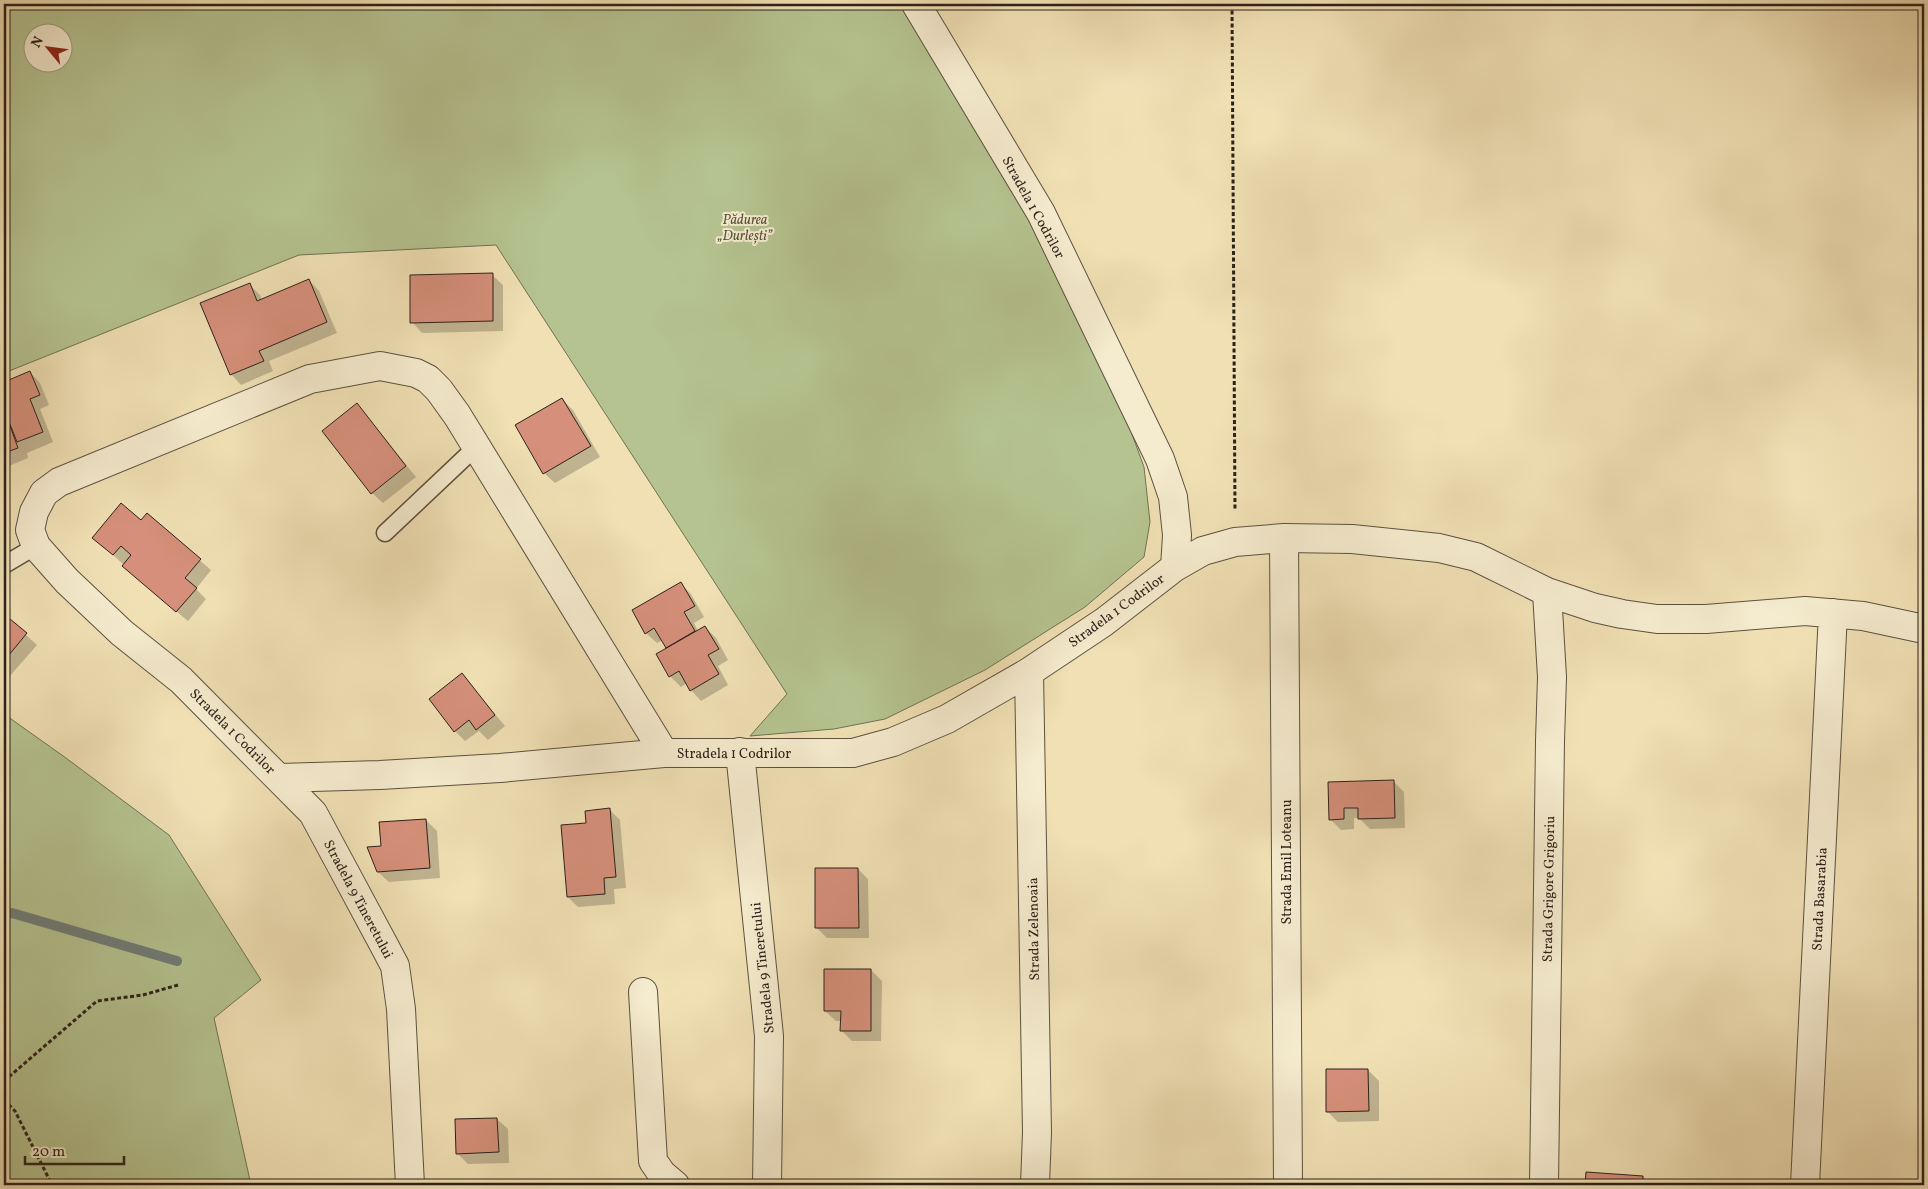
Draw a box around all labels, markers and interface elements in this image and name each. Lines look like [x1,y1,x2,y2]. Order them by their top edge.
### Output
north arrow [22,22,72,72]
text: N [27,33,49,51]
street label: Stradela 1 Codrilor [997,153,1069,262]
park label: Pădurea „Durlești” [717,211,773,246]
street label: Stradela 1 Codrilor [1065,570,1169,652]
street label: Stradela 1 Codrilor [185,685,279,779]
street label: Stradela 1 Codrilor [677,745,791,764]
street label: Strada Emil Loteanu [1278,799,1297,925]
street label: Strada Grigore Grigoriu [1539,816,1560,962]
street label: Stradela 9 Tineretului [318,837,397,962]
street label: Strada Basarabia [1808,847,1833,951]
street label: Strada Zelenoaia [1024,877,1045,981]
street label: Stradela 9 Tineretului [747,901,780,1034]
scale bar [25,1134,124,1166]
text: 20 m [32,1142,65,1163]

